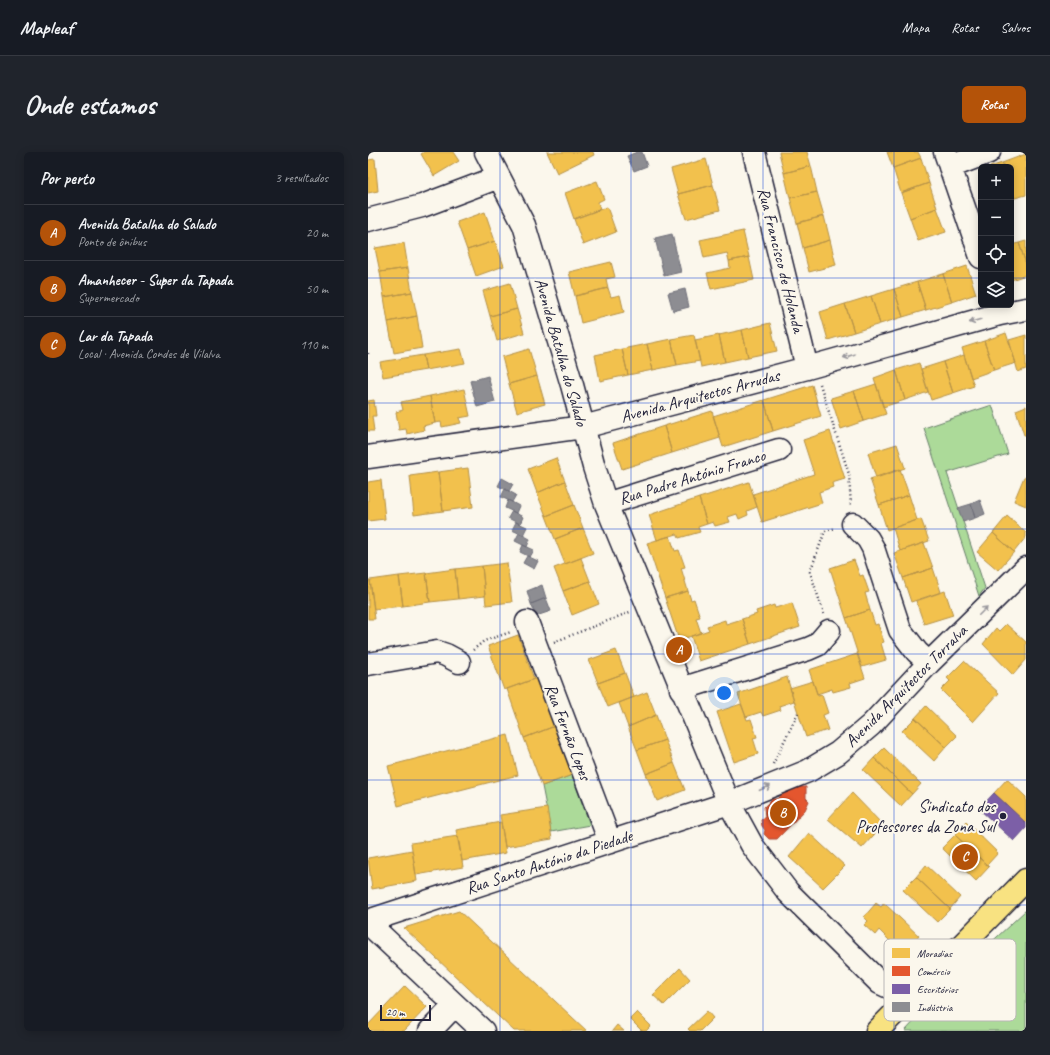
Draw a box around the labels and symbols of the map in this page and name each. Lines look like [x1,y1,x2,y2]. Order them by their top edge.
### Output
street label: Rua Francisco de Holanda [753,185,810,337]
street label: Avenida Batalha do Salado [530,276,592,429]
one-way arrow [968,318,981,325]
one-way arrow [843,353,856,360]
street label: Avenida Arquitectos Arrudas [618,364,784,427]
street label: Rua Padre António Franco [616,444,769,509]
one-way arrow [978,606,988,616]
street label: Avenida Arquitectos Torralva [840,619,973,752]
pin: A [666,635,692,665]
street label: Rua Fernão Lopes [540,681,596,784]
your location [714,683,734,703]
one-way arrow [759,783,771,791]
place label: Sindicato dos Professores da Zona Sul [856,796,998,837]
pin: B [770,798,796,828]
marker: Sindicato dos Professores da Zona Sul [998,811,1008,821]
street label: Rua Santo António da Piedade [463,825,636,899]
pin: C [952,842,978,872]
legend [884,939,1016,1021]
text: Moradias [917,946,953,960]
text: Comércio [917,964,951,978]
text: Escritórios [917,982,959,996]
text: Indústria [917,1000,953,1014]
scale bar [380,1003,431,1022]

